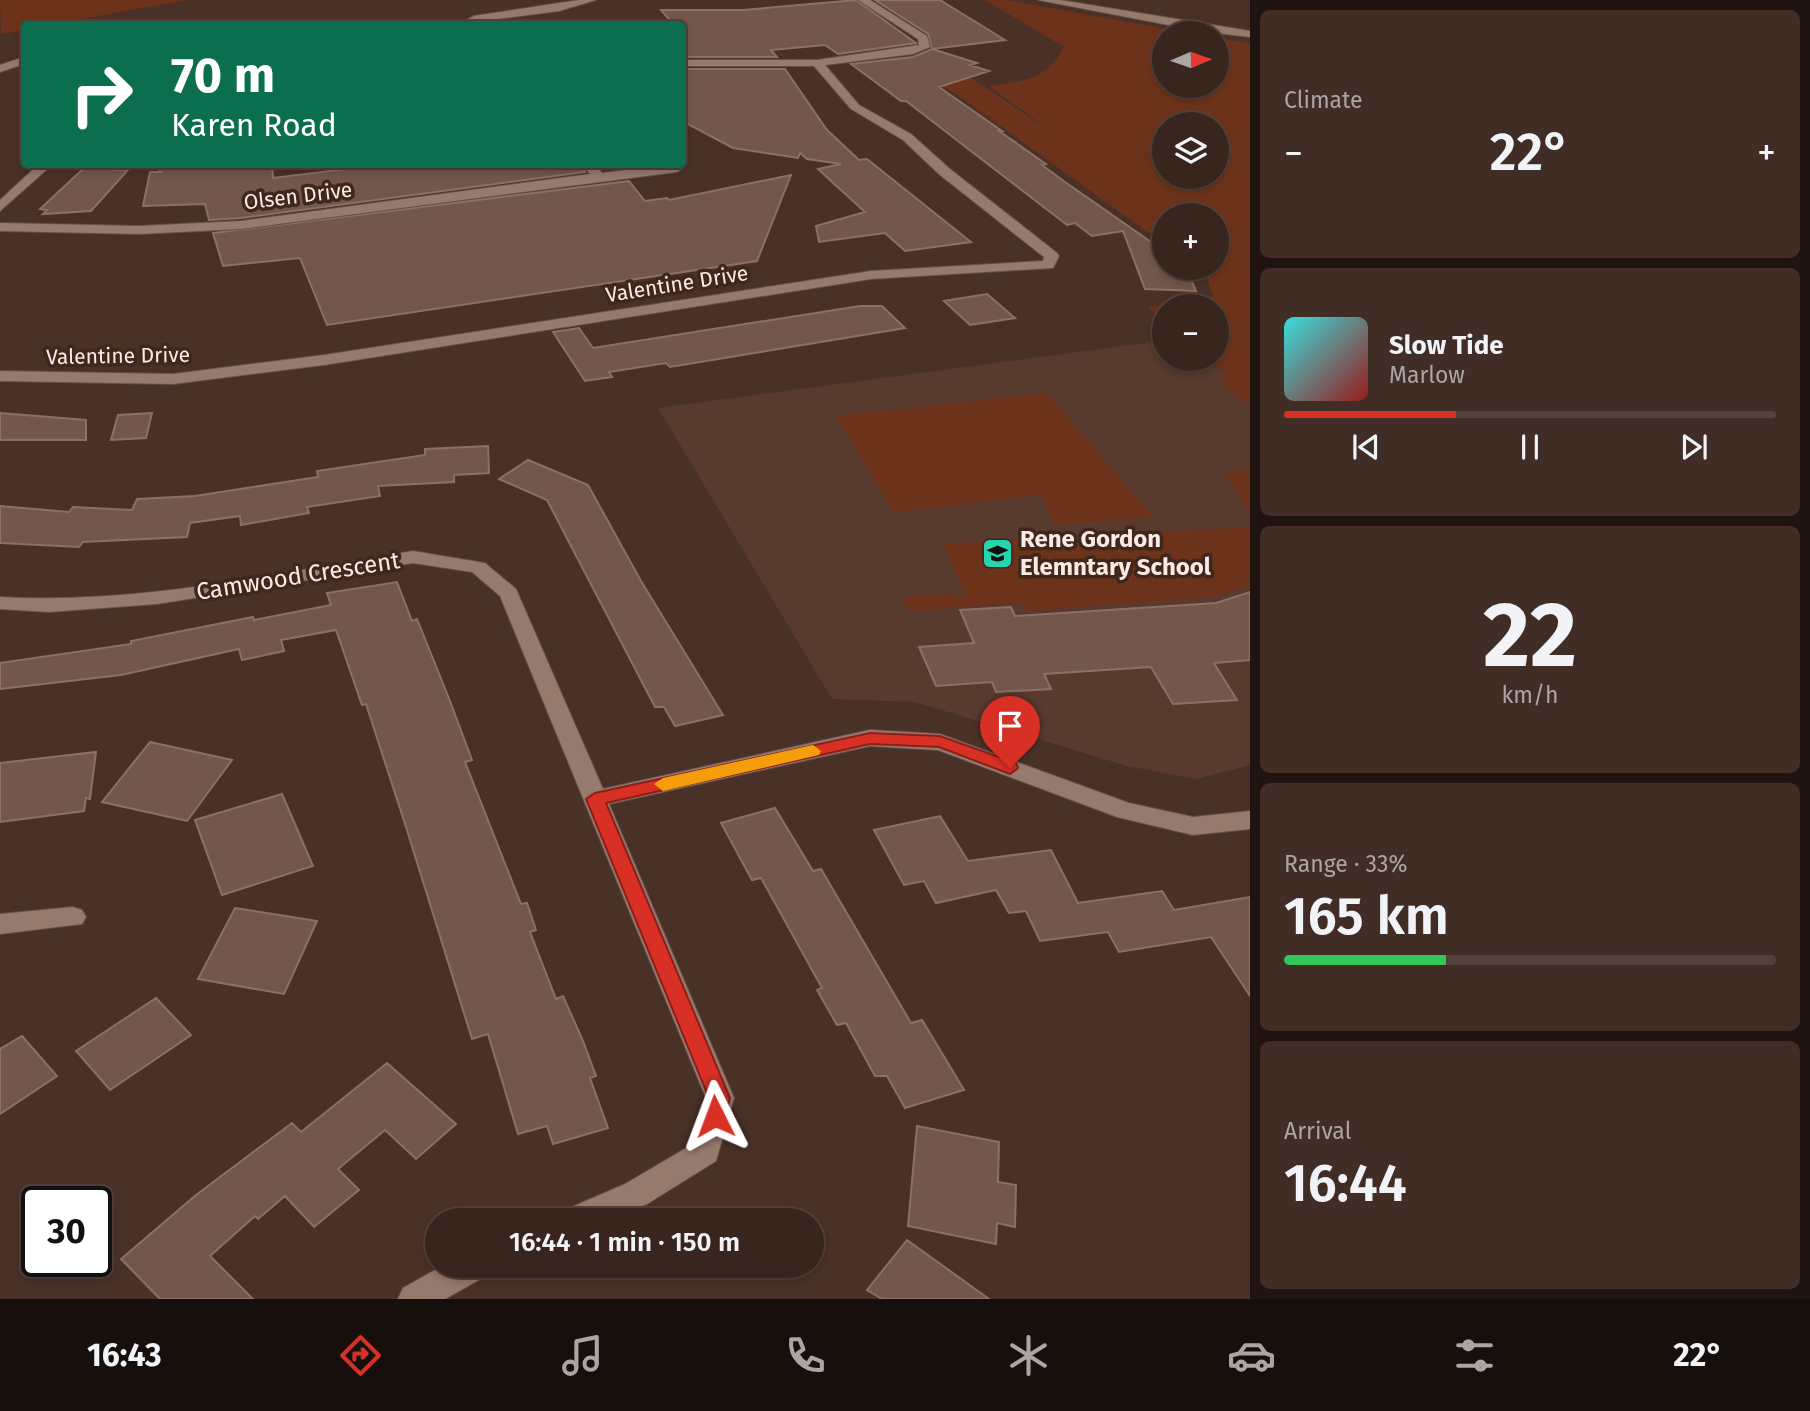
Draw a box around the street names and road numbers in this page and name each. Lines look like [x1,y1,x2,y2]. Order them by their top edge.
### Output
street label: Olsen Drive [242,176,354,216]
street label: Valentine Drive [604,260,750,308]
street label: Valentine Drive [46,342,190,370]
street label: Camwood Crescent [194,546,402,606]

